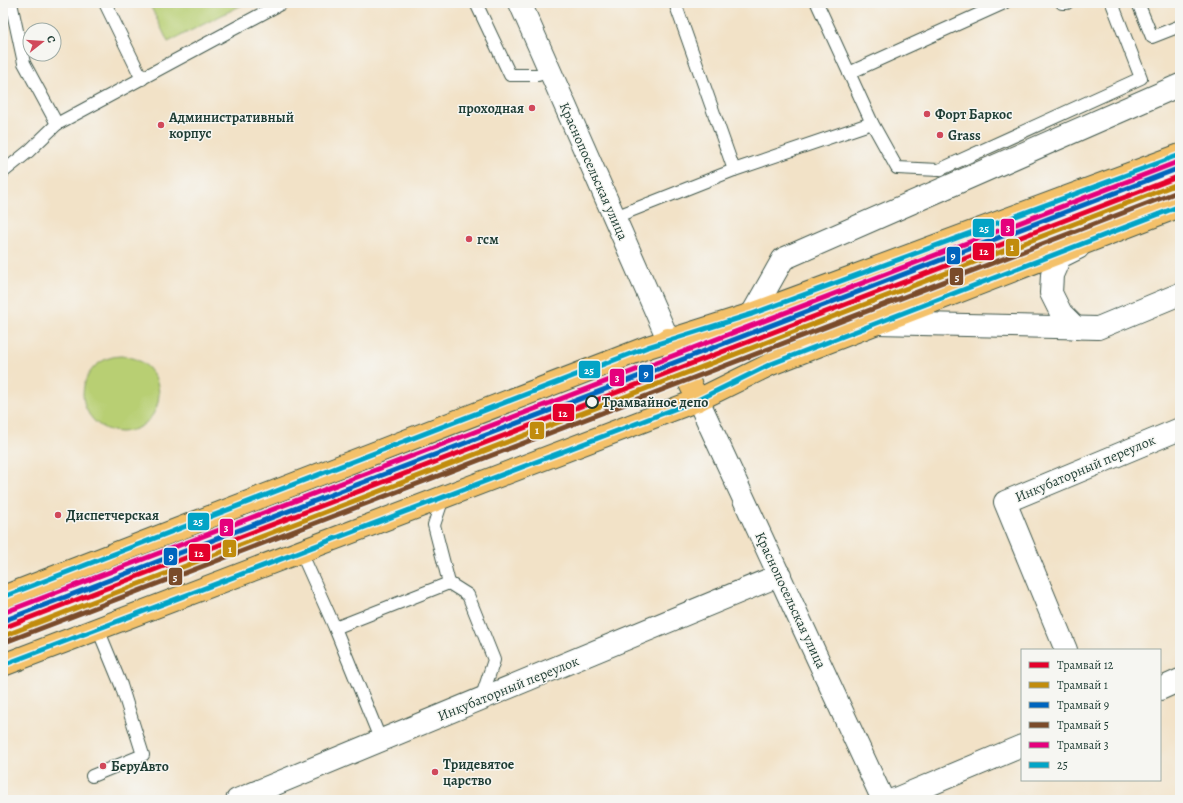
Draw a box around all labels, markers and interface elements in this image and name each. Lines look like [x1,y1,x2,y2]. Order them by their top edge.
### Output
north arrow [22,22,62,62]
text: С [43,34,59,45]
place label: проходная [458,99,524,118]
street label: Краснопосельская улица [555,99,633,244]
marker: проходная [527,103,537,113]
place label: Форт Баркос [935,105,1012,124]
place label: Административный корпус [168,108,294,143]
marker: Форт Баркос [922,109,932,119]
marker: Административный корпус [156,120,166,130]
place label: Grass [948,126,981,145]
marker: Grass [935,130,945,140]
line badge: 25 [972,218,995,238]
line badge: 3 [1000,218,1015,237]
text: 3 [1006,220,1011,235]
text: 25 [979,221,989,236]
place label: гсм [477,230,499,249]
marker: гсм [464,234,474,244]
line badge: 1 [1005,238,1020,257]
text: 1 [1010,240,1014,255]
line badge: 12 [972,242,995,261]
text: 12 [979,244,989,259]
line badge: 9 [946,246,961,265]
text: 9 [950,248,956,263]
line badge: 5 [949,267,964,286]
text: 5 [955,270,960,285]
line badge: 25 [578,360,601,379]
text: 25 [584,363,594,378]
line badge: 9 [638,364,654,383]
text: 9 [643,366,649,381]
line badge: 3 [609,368,625,387]
text: 3 [615,370,620,385]
place label: Трамвайное депо [602,393,708,412]
marker: Трамвайное депо [585,395,599,409]
line badge: 12 [552,403,575,422]
text: 12 [558,406,568,421]
line badge: 1 [529,421,545,440]
text: 1 [535,423,539,438]
street label: Инкубаторный переулок [1012,430,1158,507]
place label: Диспетчерская [66,506,159,525]
marker: Диспетчерская [53,510,63,520]
line badge: 25 [187,512,210,531]
text: 25 [193,514,203,529]
line badge: 3 [219,518,234,537]
text: 3 [224,520,229,535]
street label: Краснопосельская улица [750,529,831,672]
line badge: 1 [222,539,237,558]
text: 1 [228,542,232,557]
line badge: 12 [188,543,211,562]
text: 12 [194,546,204,561]
line badge: 9 [163,547,178,566]
text: 9 [168,549,174,564]
line badge: 5 [168,567,183,586]
text: 5 [173,570,178,585]
legend [1021,649,1161,781]
street label: Инкубаторный переулок [435,651,582,726]
text: Трамвай 12 [1057,657,1114,673]
text: Трамвай 1 [1057,677,1108,693]
text: Трамвай 9 [1057,697,1109,713]
text: Трамвай 5 [1057,717,1109,733]
text: Трамвай 3 [1057,737,1109,753]
place label: Тридевятое царство [443,755,515,790]
place label: БеруАвто [111,757,169,776]
text: 25 [1057,757,1068,773]
marker: БеруАвто [98,761,108,771]
marker: Тридевятое царство [430,767,440,777]

